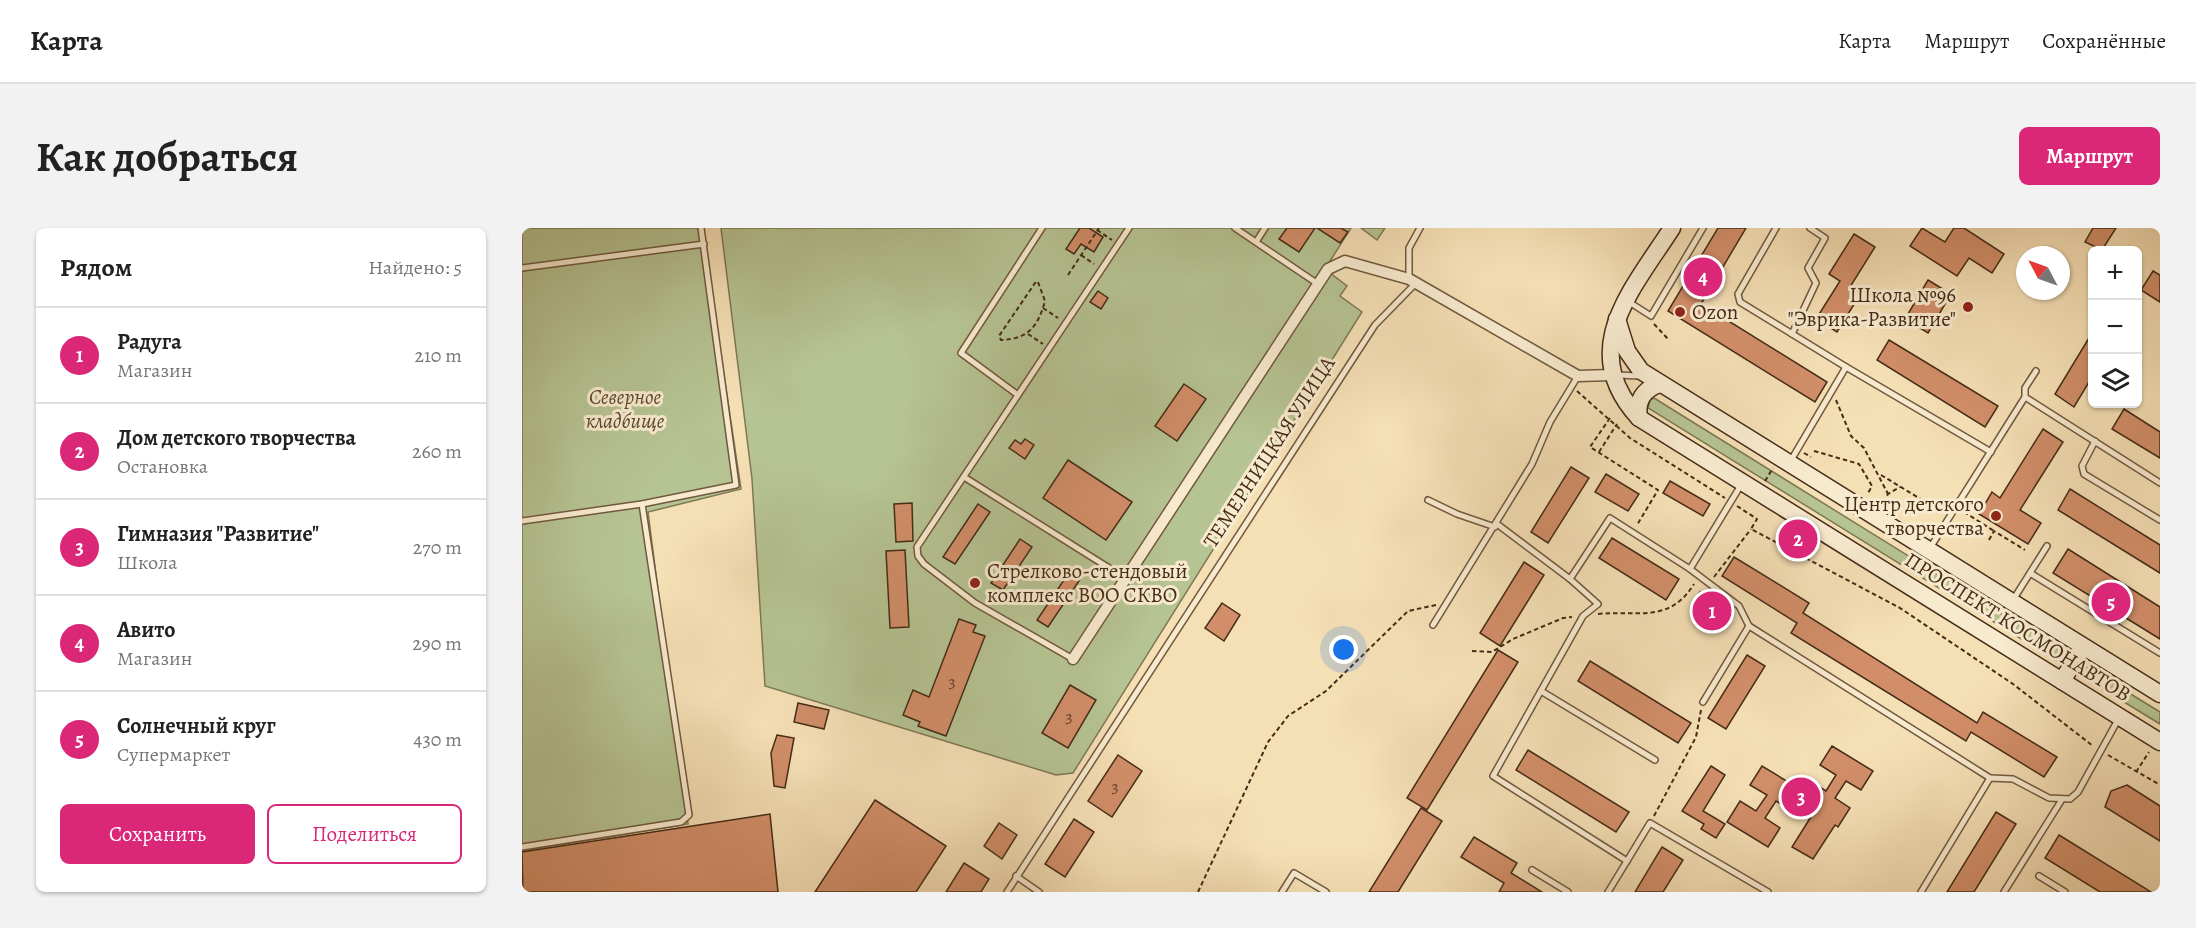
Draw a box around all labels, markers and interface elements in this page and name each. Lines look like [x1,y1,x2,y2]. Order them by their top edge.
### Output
text: Карта [30,22,103,60]
text: Карта [1838,27,1891,55]
text: Маршрут [1924,27,2009,55]
text: Сохранённые [2042,27,2166,55]
button: Маршрут [2019,127,2160,185]
text: Как добраться [36,128,298,185]
north arrow [2016,246,2070,300]
map controls [2088,246,2142,408]
button: + [2088,246,2142,300]
text: Рядом [60,250,132,285]
text: Найдено: 5 [368,254,462,281]
pin: 4 [1684,254,1722,300]
place label: Школа №96 "Эврика-Развитие" [1787,281,1956,333]
place label: Ozon [1692,298,1738,326]
marker: Школа №96 "Эврика-Развитие" [1961,300,1975,314]
button: − [2088,300,2142,354]
marker: Ozon [1673,305,1687,319]
text: Радуга [117,327,182,357]
text: 1 [76,342,83,369]
text: 210 m [414,342,462,369]
street label: ТЕМЕРНИЦКАЯ УЛИЦА [1197,350,1342,553]
button: layers [2088,354,2142,408]
text: Магазин [117,357,192,384]
park label: Северное кладбище [586,383,665,435]
text: Дом детского творчества [117,423,356,453]
text: 2 [75,438,84,465]
text: 260 m [412,438,462,465]
text: Остановка [117,453,208,480]
place label: Центр детского творчества [1844,490,1984,542]
marker: Центр детского творчества [1989,509,2003,523]
pin: 2 [1778,516,1818,562]
text: Гимназия "Развитие" [117,519,319,549]
text: 3 [75,534,84,561]
text: 270 m [413,534,462,561]
street label: ПРОСПЕКТ КОСМОНАВТОВ [1900,546,2136,708]
text: Школа [117,549,177,576]
place label: Стрелково-стендовый комплекс ВОО СКВО [987,557,1188,609]
marker: Стрелково-стендовый комплекс ВОО СКВО [968,576,982,590]
pin: 5 [2092,580,2130,625]
pin: 1 [1692,588,1732,634]
text: Авито [117,615,175,645]
text: 4 [75,630,84,657]
text: 290 m [412,630,462,657]
your location [1329,635,1358,664]
text: Магазин [117,645,192,672]
house number: 3 [948,669,956,693]
house number: 3 [1065,704,1073,728]
text: Солнечный круг [117,711,276,741]
text: 5 [75,726,84,753]
text: 430 m [413,726,462,753]
text: Супермаркет [117,741,231,768]
house number: 3 [1111,774,1119,798]
pin: 3 [1782,774,1820,820]
button: Сохранить [60,804,255,864]
button: Поделиться [267,804,462,864]

